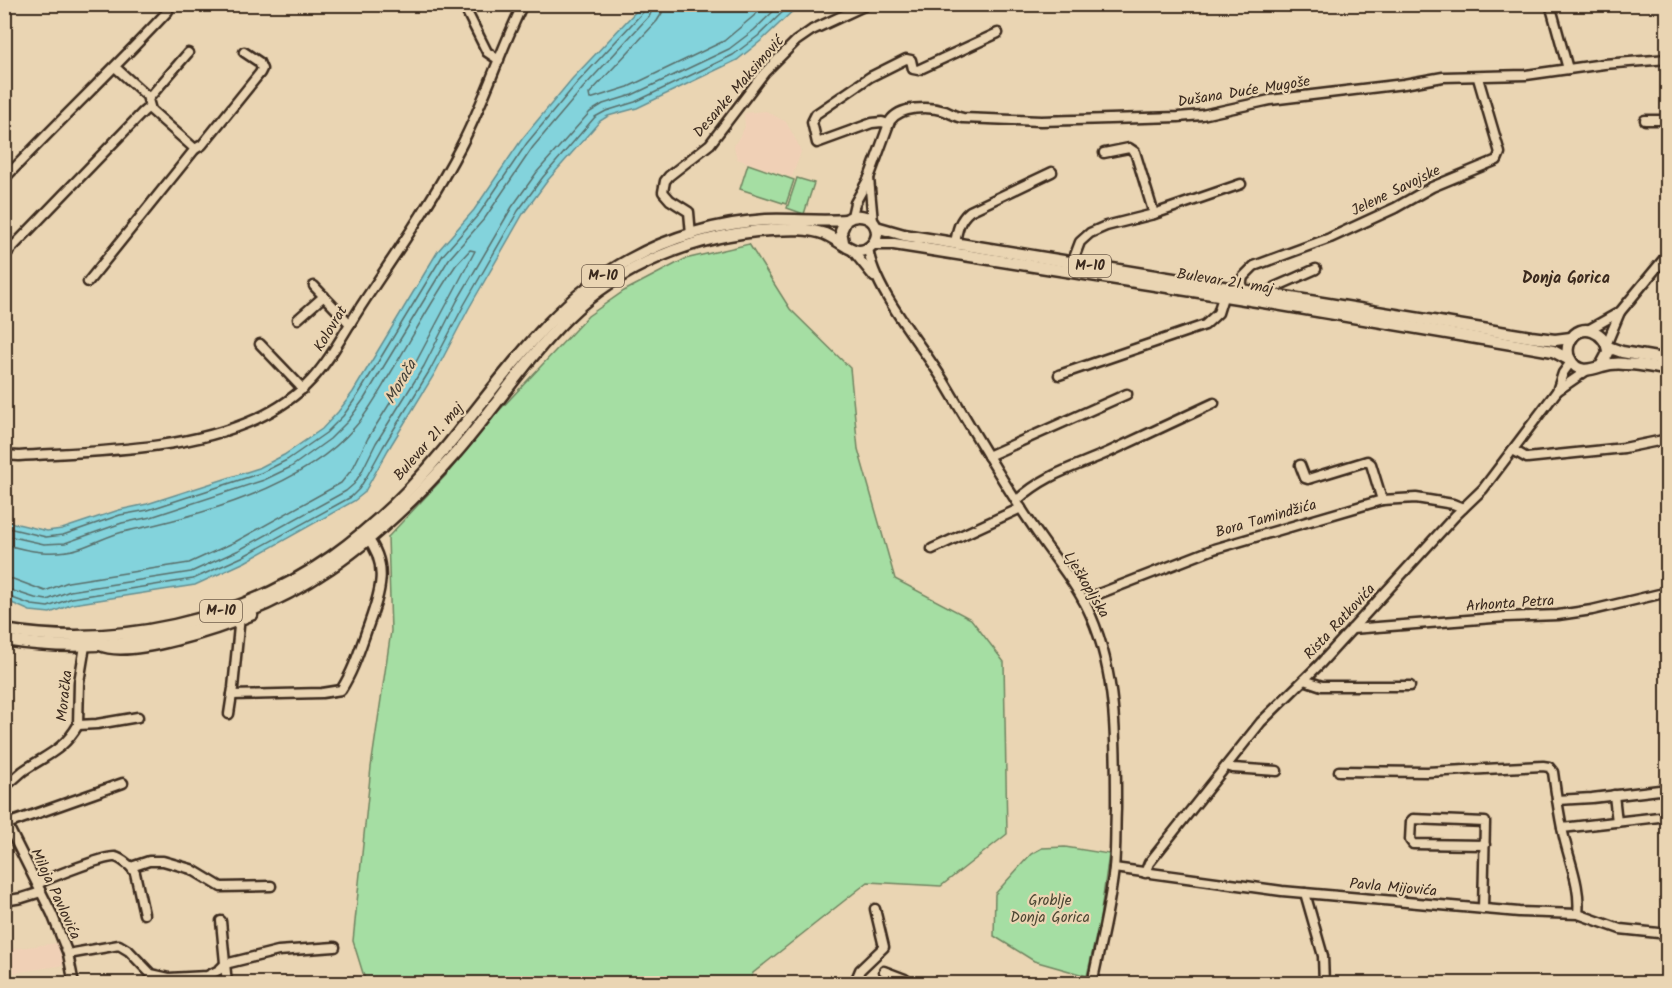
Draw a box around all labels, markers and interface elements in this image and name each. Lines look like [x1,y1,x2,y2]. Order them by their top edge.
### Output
street label: Desanke Maksimović [688,30,791,143]
street label: Dušana Duće Mugoše [1176,70,1312,114]
street label: Jelene Savojske [1347,159,1445,223]
road number: M-10 [1069,255,1111,277]
street label: Bulevar 21. maj [1175,263,1276,302]
road number: M-10 [582,265,624,287]
district label: Donja Gorica [1522,266,1610,291]
street label: Kolovrat [308,301,354,357]
water label: Morača [378,354,424,409]
street label: Bulevar 21. maj [388,397,471,487]
street label: Bora Tamindžića [1213,493,1319,545]
street label: Lješkopljska [1057,547,1115,623]
street label: Rista Ratkovića [1298,578,1382,666]
street label: Arhonta Petra [1465,589,1555,619]
road number: M-10 [200,600,242,622]
street label: Moračka [50,669,80,723]
street label: Miloja Pavlovića [23,844,87,944]
street label: Pavla Mijovića [1348,872,1438,904]
park label: Groblje Donja Gorica [1010,889,1090,930]

